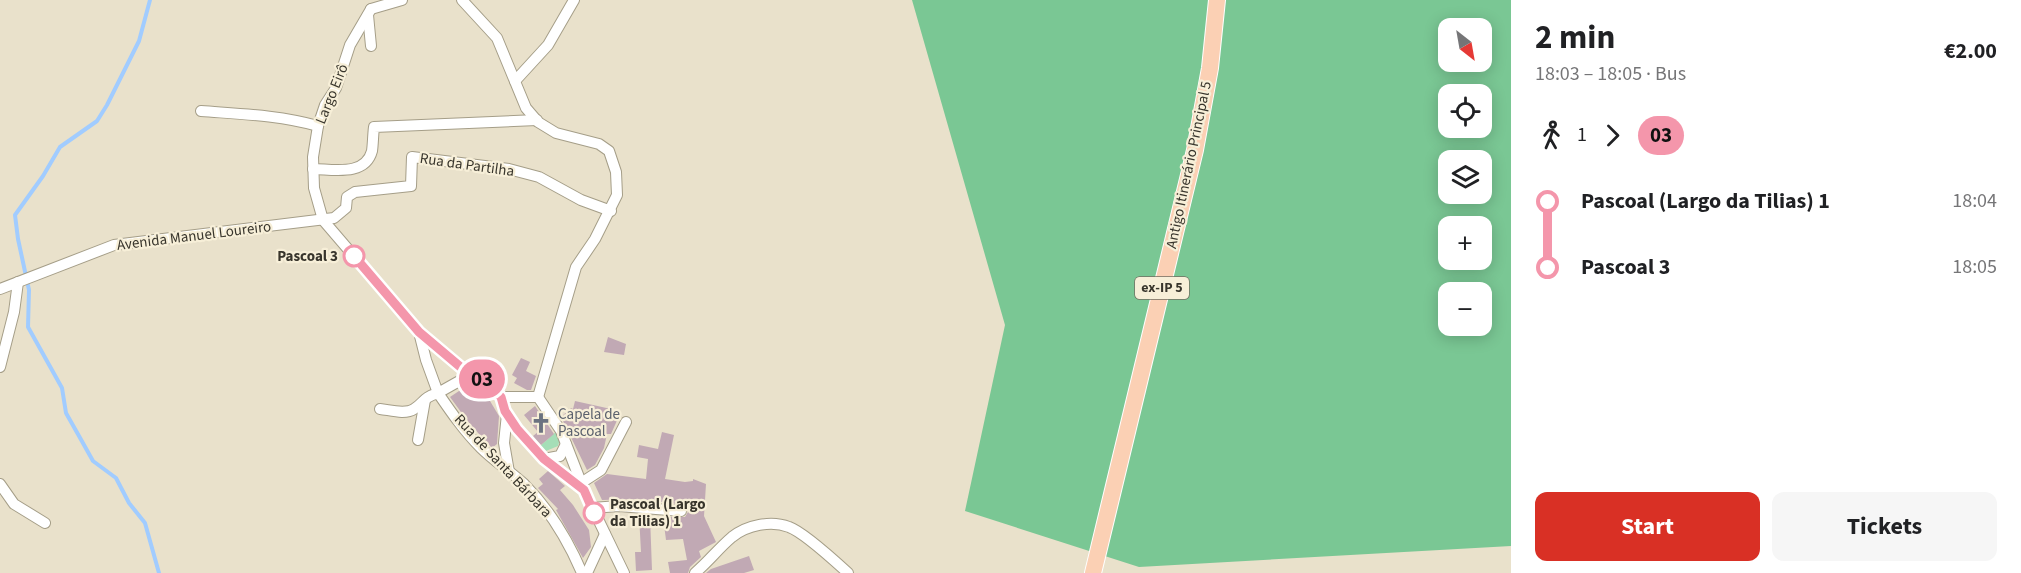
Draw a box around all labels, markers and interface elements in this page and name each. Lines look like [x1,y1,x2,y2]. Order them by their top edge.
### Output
text: 2 min [1535,14,1615,61]
north arrow [1438,18,1492,72]
map controls [1438,18,1492,336]
text: €2.00 [1944,35,1997,67]
text: 18:03 – 18:05 · Bus [1535,60,1686,88]
street label: Largo Eirô [310,61,354,127]
street label: Antigo Itinerário Principal 5 [1161,79,1217,251]
button: locate [1438,84,1492,138]
icon: walk [1535,119,1568,152]
icon: forward [1596,119,1629,152]
text: 03 [1650,120,1672,150]
text: 1 [1577,121,1587,149]
street label: Rua da Partilha [418,148,516,182]
button: layers [1438,150,1492,204]
text: Pascoal (Largo da Tilias) 1 [1581,185,1830,217]
text: 18:04 [1952,187,1997,215]
street label: Avenida Manuel Loureiro [116,216,272,256]
button: + [1438,216,1492,270]
marker: Pascoal 3 [343,245,365,267]
place label: Pascoal 3 [277,246,338,267]
text: Pascoal 3 [1581,251,1670,283]
text: 18:05 [1952,253,1997,281]
road number: ex-IP 5 [1135,277,1189,299]
button: − [1438,282,1492,336]
line badge: 03 [455,360,509,398]
text: 03 [471,364,493,394]
place label: Capela de Pascoal [558,404,620,442]
street label: Rua de Santa Bárbara [449,410,557,522]
church icon: Capela de Pascoal [529,411,553,435]
button: Start [1535,492,1760,561]
button: Tickets [1772,492,1997,561]
place label: Pascoal (Largo da Tilias) 1 [610,494,706,532]
marker: Pascoal (Largo da Tilias) 1 [583,502,605,524]

